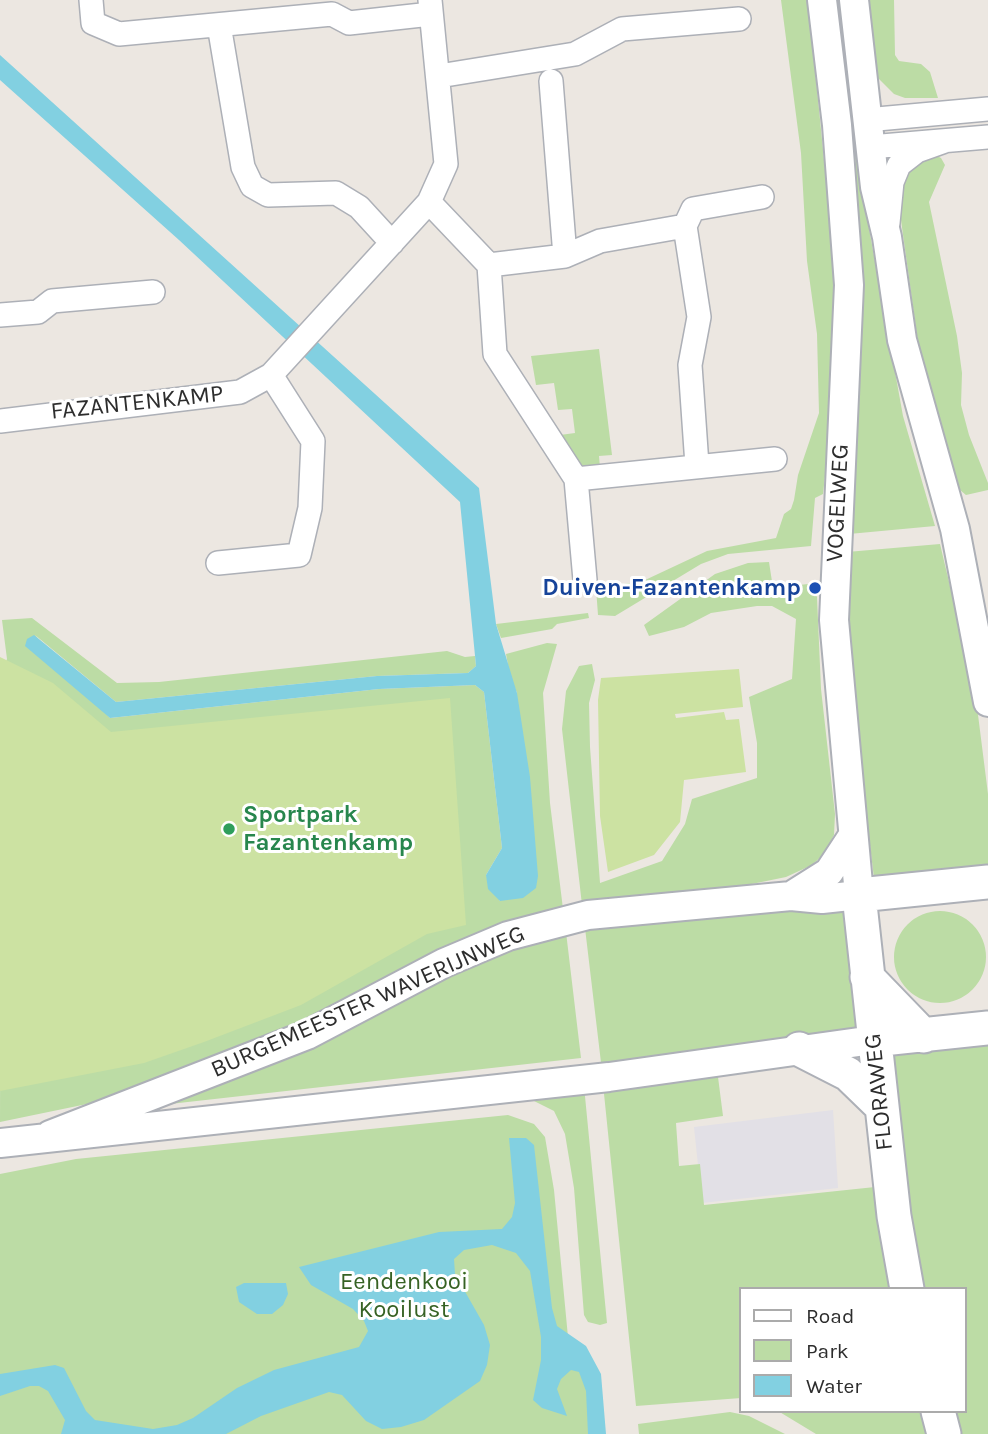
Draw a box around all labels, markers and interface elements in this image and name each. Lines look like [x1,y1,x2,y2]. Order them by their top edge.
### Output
street label: FAZANTENKAMP [49,380,225,426]
street label: VOGELWEG [821,443,855,563]
place label: Duiven-Fazantenkamp [542,574,801,602]
marker: Duiven-Fazantenkamp [807,580,823,596]
place label: Sportpark Fazantenkamp [243,801,413,857]
marker: Sportpark Fazantenkamp [221,821,237,837]
street label: BURGEMEESTER WAVERIJNWEG [207,920,529,1084]
street label: FLORAWEG [859,1032,899,1152]
park label: Eendenkooi Kooilust [340,1268,468,1324]
legend [740,1287,967,1413]
text: Road [806,1304,854,1328]
text: Park [806,1339,849,1363]
text: Water [806,1374,862,1398]

